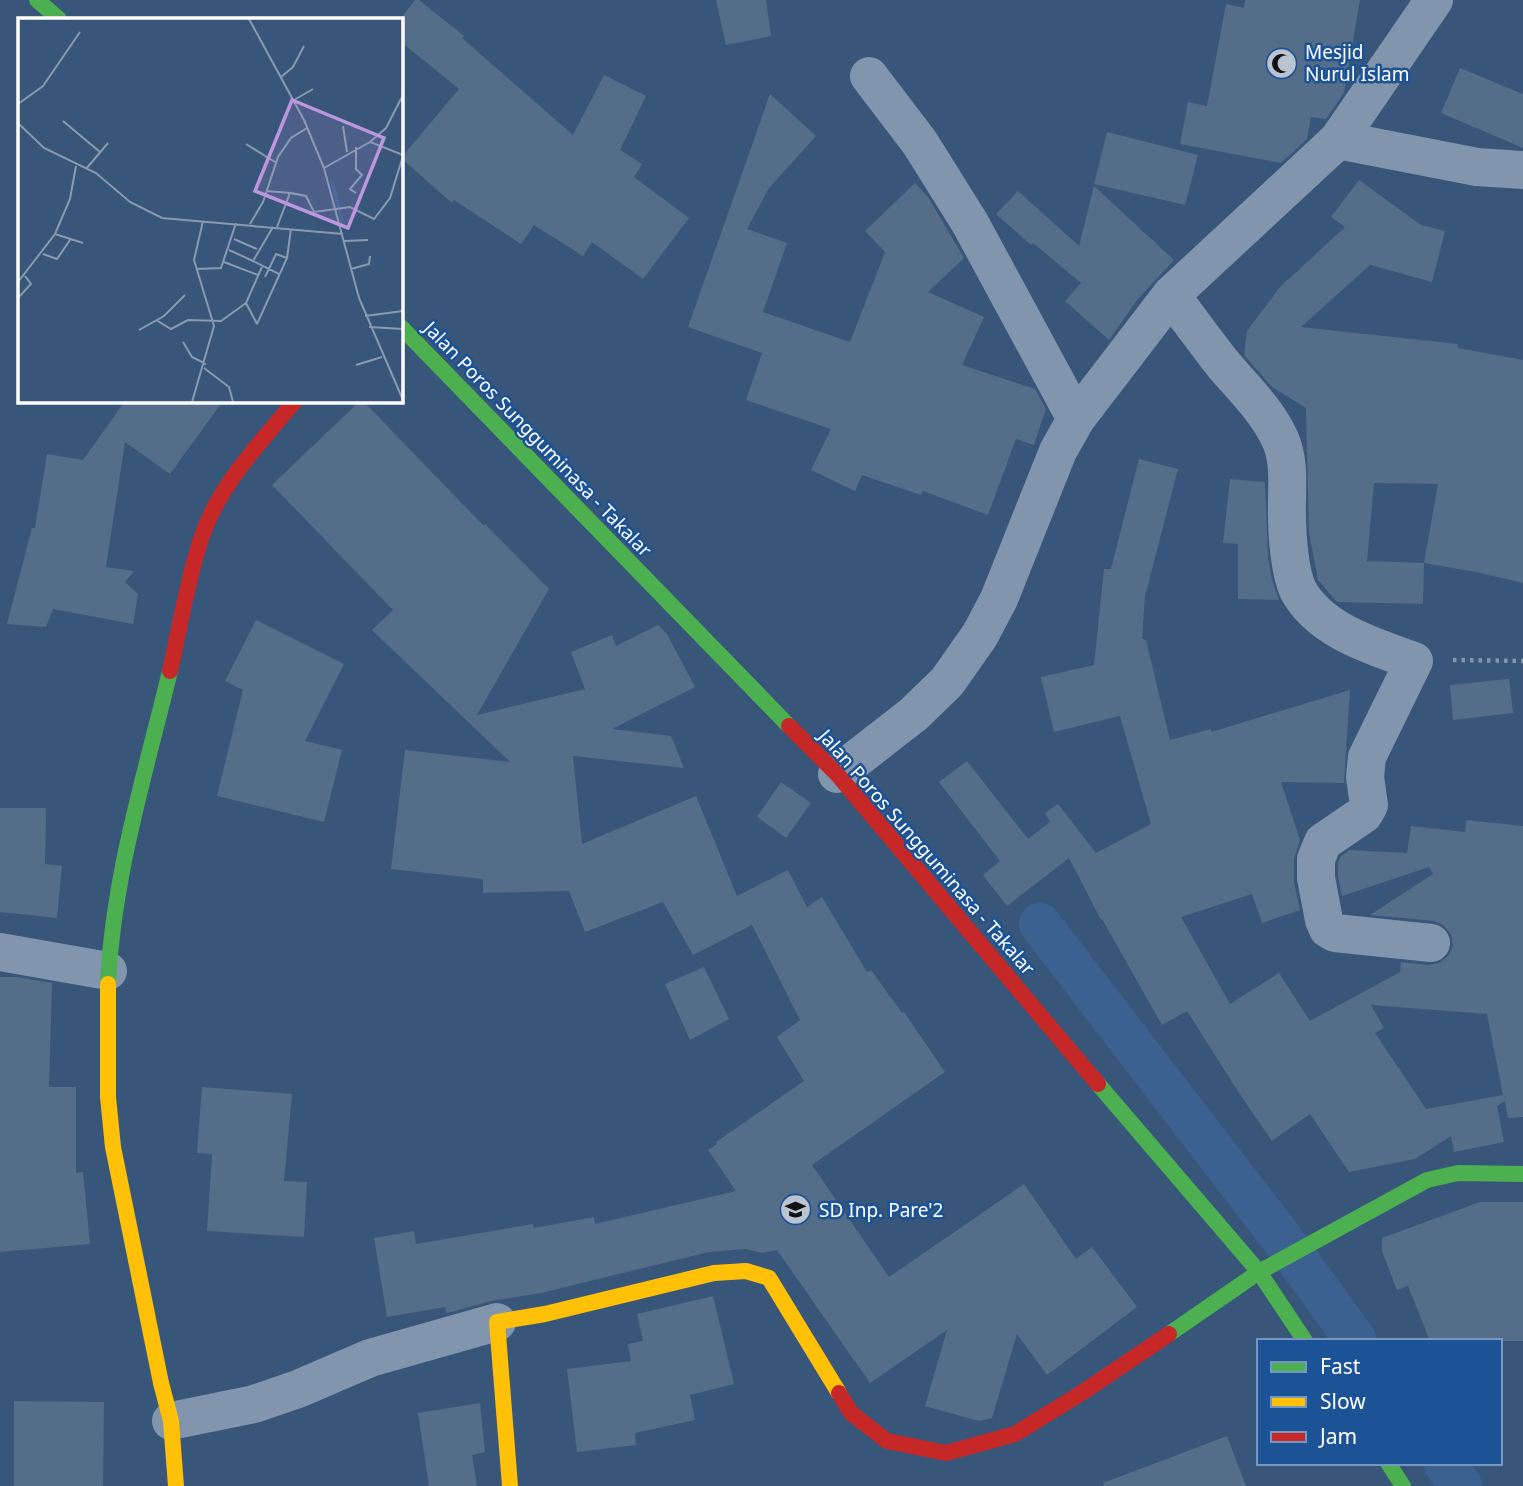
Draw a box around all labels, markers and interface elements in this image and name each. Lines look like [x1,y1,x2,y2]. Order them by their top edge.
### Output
inset map [18,18,402,402]
place label: Mesjid Nurul Islam [1305,39,1409,87]
mosque icon: Mesjid Nurul Islam [1265,46,1299,80]
street label: Jalan Poros Sungguminasa - Takalar [417,314,658,562]
street label: Jalan Poros Sungguminasa - Takalar [812,722,1041,981]
school or university icon: SD Inp. Pare'2 [779,1193,813,1227]
place label: SD Inp. Pare'2 [819,1197,943,1223]
legend [1257,1339,1502,1465]
text: Fast [1320,1352,1361,1380]
text: Slow [1320,1387,1366,1415]
text: Jam [1318,1422,1357,1450]

